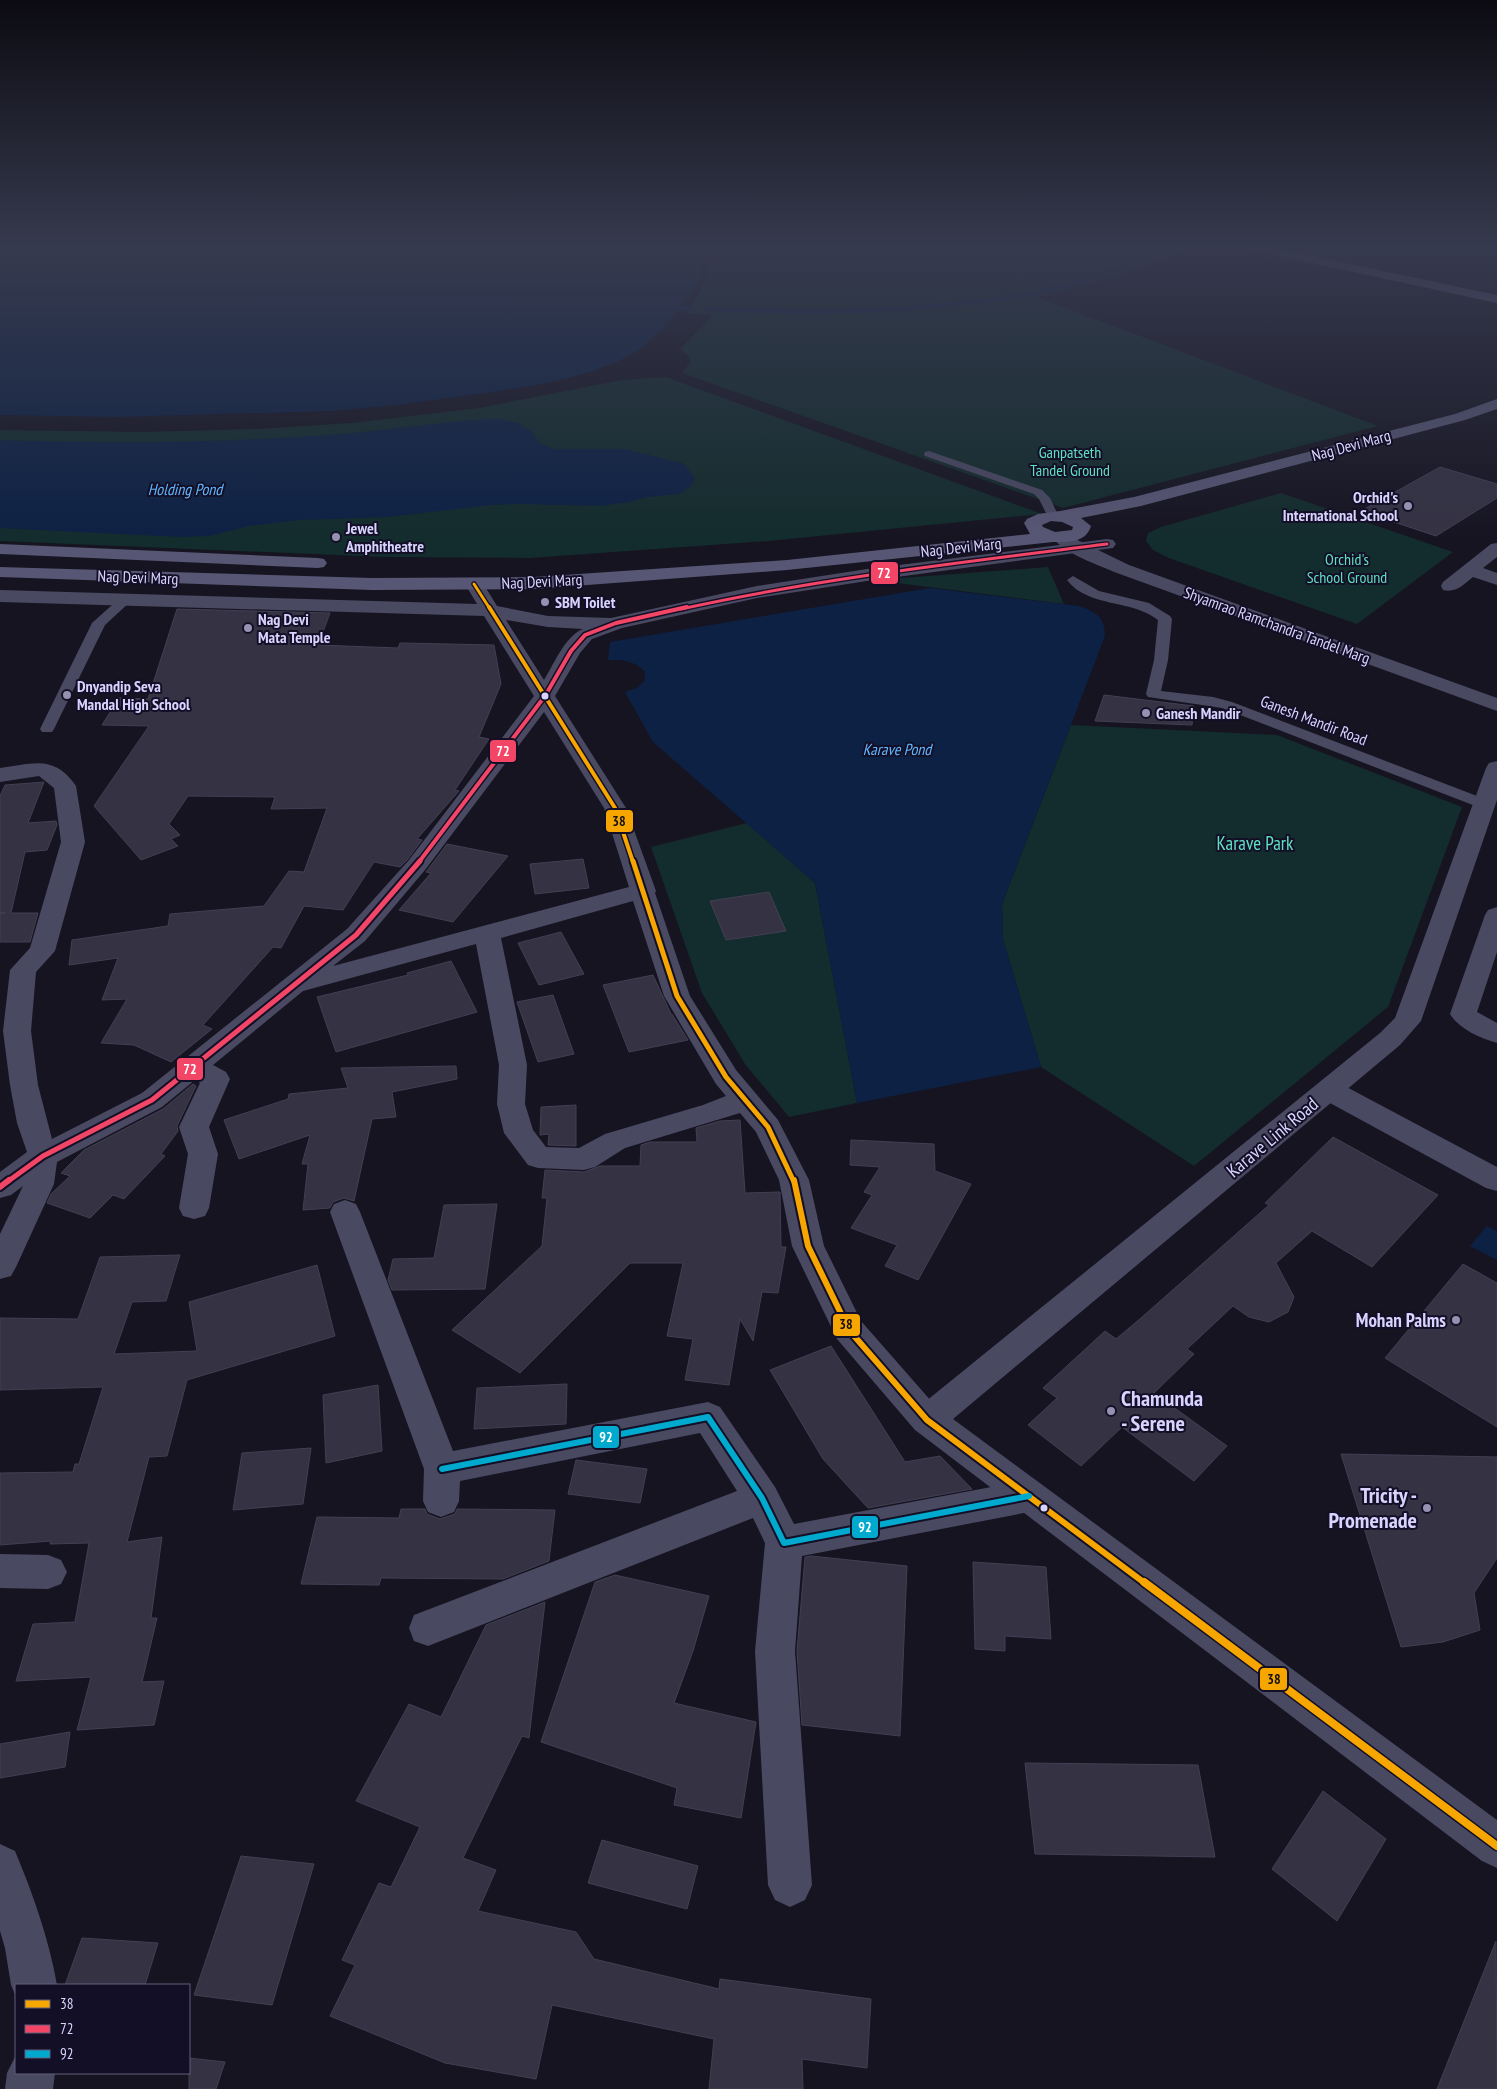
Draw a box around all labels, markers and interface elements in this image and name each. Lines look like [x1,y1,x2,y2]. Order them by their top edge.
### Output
street label: Nag Devi Marg [1309,425,1393,465]
park label: Ganpatseth Tandel Ground [1030,442,1110,480]
water label: Holding Pond [148,479,224,499]
place label: Orchid's International School [1283,487,1398,525]
marker: Orchid's International School [1402,500,1414,512]
place label: Jewel Amphitheatre [345,518,424,556]
marker: Jewel Amphitheatre [330,531,342,543]
street label: Nag Devi Marg [920,533,1002,561]
park label: Orchid's School Ground [1307,549,1387,587]
line badge: 72 [870,561,899,585]
text: 72 [877,564,891,582]
street label: Nag Devi Marg [97,566,179,588]
street label: Nag Devi Marg [501,569,583,593]
street label: Shyamrao Ramchandra Tandel Marg [1181,582,1373,668]
place label: SBM Toilet [555,592,616,612]
marker: SBM Toilet [539,596,551,608]
place label: Nag Devi Mata Temple [258,609,331,647]
marker: Nag Devi Mata Temple [242,622,254,634]
place label: Dnyandip Seva Mandal High School [77,676,190,714]
marker: Dnyandip Seva Mandal High School [61,689,73,701]
street label: Ganesh Mandir Road [1258,690,1370,750]
unlabelled marker [540,691,550,701]
place label: Ganesh Mandir [1156,703,1241,723]
marker: Ganesh Mandir [1140,707,1152,719]
line badge: 72 [489,739,517,763]
water label: Karave Pond [863,739,933,759]
text: 72 [496,742,510,760]
line badge: 38 [605,809,634,833]
text: 38 [612,812,626,830]
park label: Karave Park [1217,831,1294,855]
line badge: 72 [176,1057,204,1081]
text: 72 [183,1060,197,1078]
street label: Karave Link Road [1221,1092,1323,1182]
place label: Mohan Palms [1356,1308,1446,1332]
line badge: 38 [832,1313,861,1337]
marker: Mohan Palms [1450,1314,1462,1326]
text: 38 [839,1315,853,1333]
place label: Chamunda - Serene [1121,1384,1203,1437]
marker: Chamunda - Serene [1105,1405,1117,1417]
line badge: 92 [592,1425,620,1449]
text: 92 [599,1428,613,1446]
place label: Tricity - Promenade [1329,1481,1417,1534]
marker: Tricity - Promenade [1421,1502,1433,1514]
unlabelled marker [1039,1503,1049,1513]
line badge: 92 [851,1515,879,1539]
text: 92 [858,1518,872,1536]
line badge: 38 [1259,1667,1288,1691]
text: 38 [1267,1670,1281,1688]
legend [15,1984,190,2074]
text: 38 [60,1994,74,2013]
text: 72 [60,2019,74,2038]
text: 92 [60,2044,74,2063]

